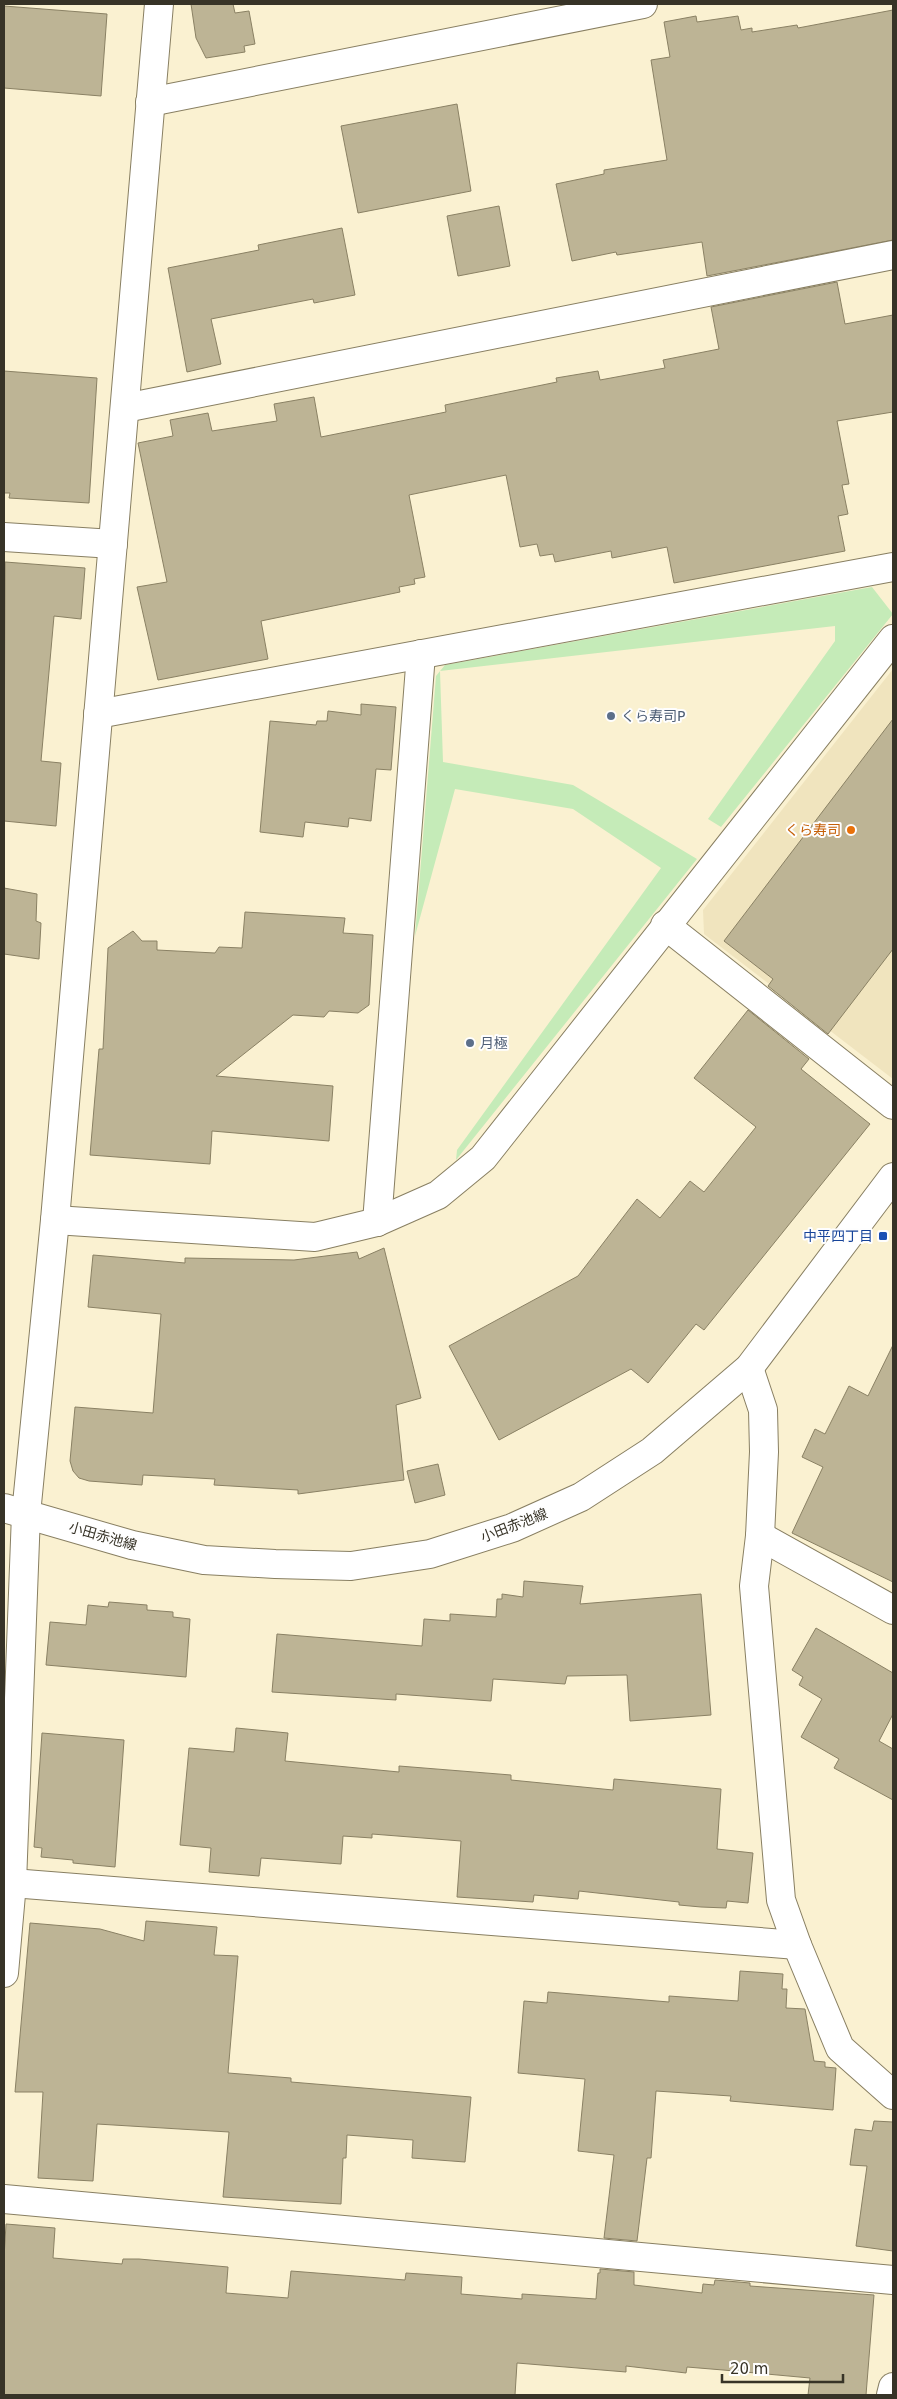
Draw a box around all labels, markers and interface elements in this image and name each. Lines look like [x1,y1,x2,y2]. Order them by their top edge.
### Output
place label: くら寿司P [621,708,685,724]
marker: くら寿司P [605,710,617,722]
place label: くら寿司 [785,822,841,838]
marker: くら寿司 [845,824,857,836]
place label: 月極 [480,1035,508,1051]
marker: 月極 [464,1037,476,1049]
place label: 中平四丁目 [803,1228,873,1244]
marker: 中平四丁目 [877,1230,889,1242]
street label: 小田赤池線 [478,1505,550,1545]
street label: 小田赤池線 [67,1519,139,1553]
scale bar [722,2352,843,2384]
text: 20 m [730,2360,768,2378]

